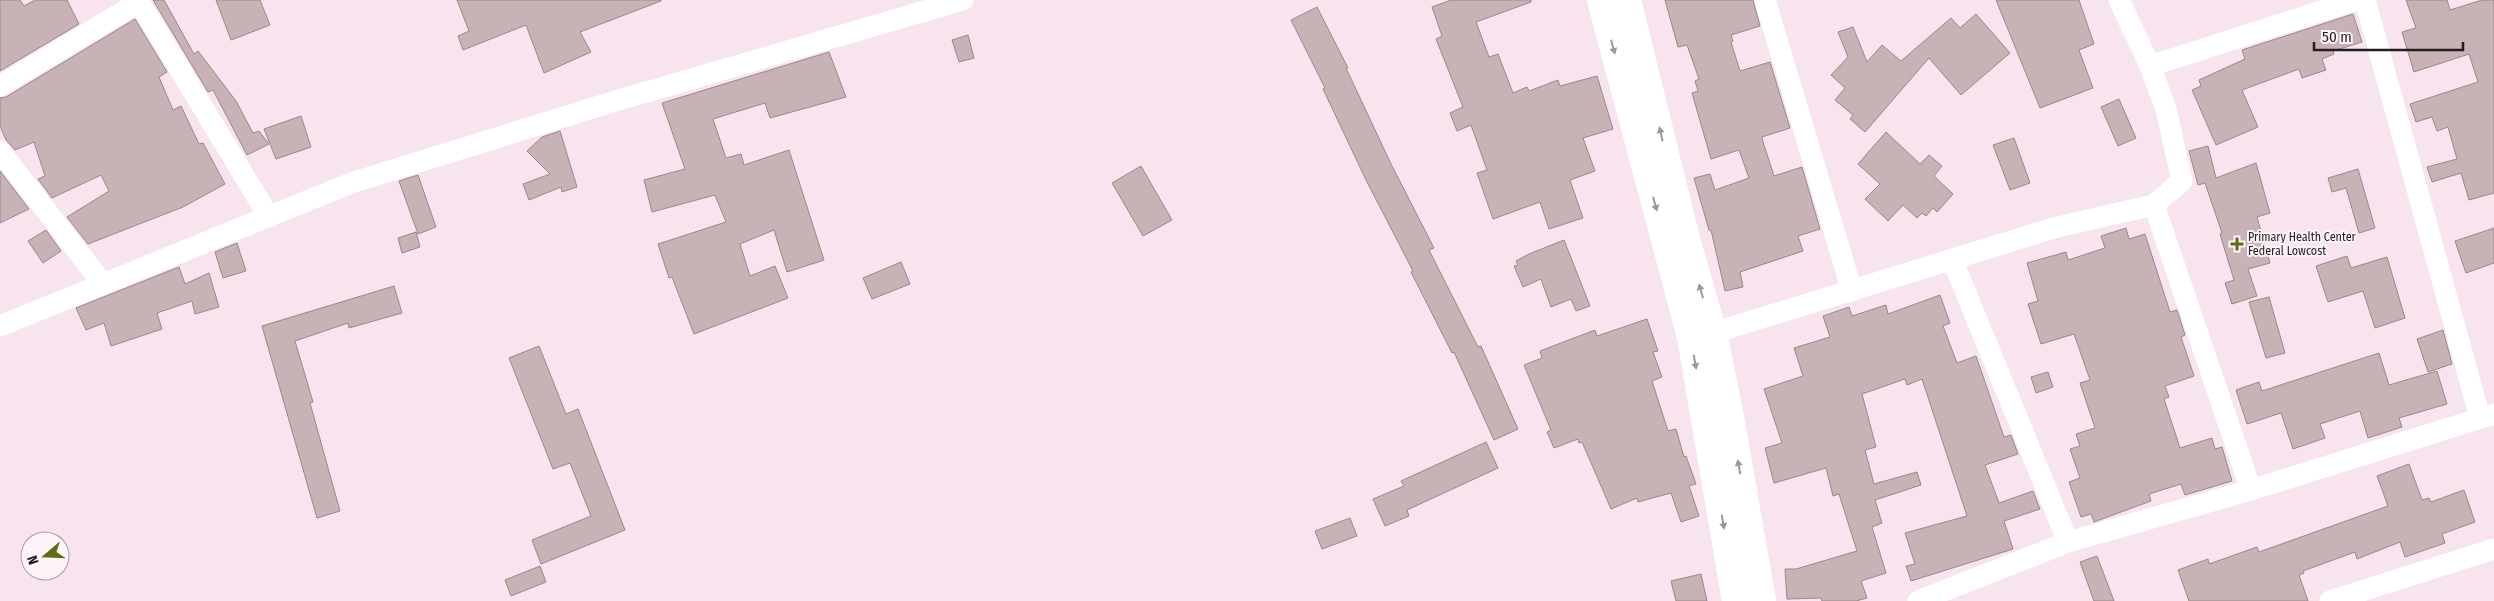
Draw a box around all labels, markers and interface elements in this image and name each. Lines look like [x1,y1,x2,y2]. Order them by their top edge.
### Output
scale bar [2314,20,2463,52]
text: 50 m [2322,28,2352,46]
one-way arrow [1609,40,1617,55]
one-way arrow [1657,126,1665,141]
one-way arrow [1651,197,1659,212]
place label: Primary Health Center Federal Lowcost [2248,230,2357,258]
marker: Primary Health Center Federal Lowcost [2230,237,2244,251]
one-way arrow [1697,283,1705,299]
one-way arrow [1692,354,1700,370]
one-way arrow [1735,458,1743,474]
one-way arrow [1719,514,1727,530]
north arrow [20,531,70,581]
text: N [24,553,43,567]

